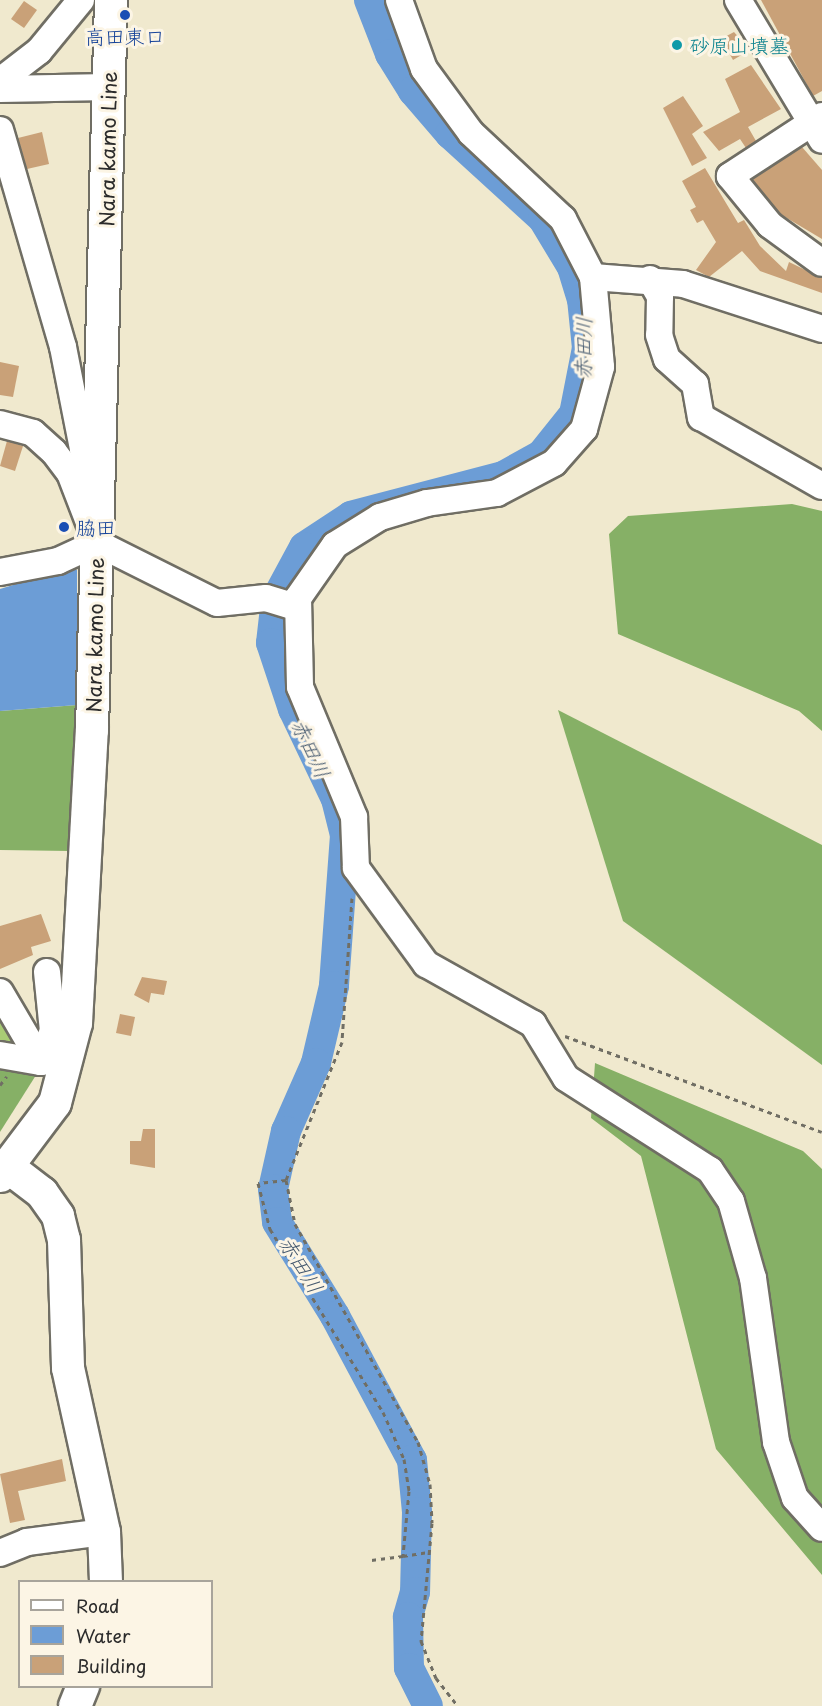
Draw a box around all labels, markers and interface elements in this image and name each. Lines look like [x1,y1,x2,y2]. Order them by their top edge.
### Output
marker: 高田東口 [118,8,132,22]
place label: 高田東口 [85,24,165,48]
place label: 砂原山墳墓 [689,33,789,57]
marker: 砂原山墳墓 [670,38,684,52]
street label: Nara kamo Line [95,71,121,227]
water label: 赤田川 [569,316,595,380]
place label: 脇田 [76,515,116,539]
marker: 脇田 [57,520,71,534]
street label: Nara kamo Line [82,557,108,713]
water label: 赤田川 [287,714,337,782]
water label: 赤田川 [275,1231,329,1297]
legend [18,1580,213,1688]
text: Road [76,1592,120,1619]
text: Water [76,1622,130,1649]
text: Building [76,1652,146,1679]

